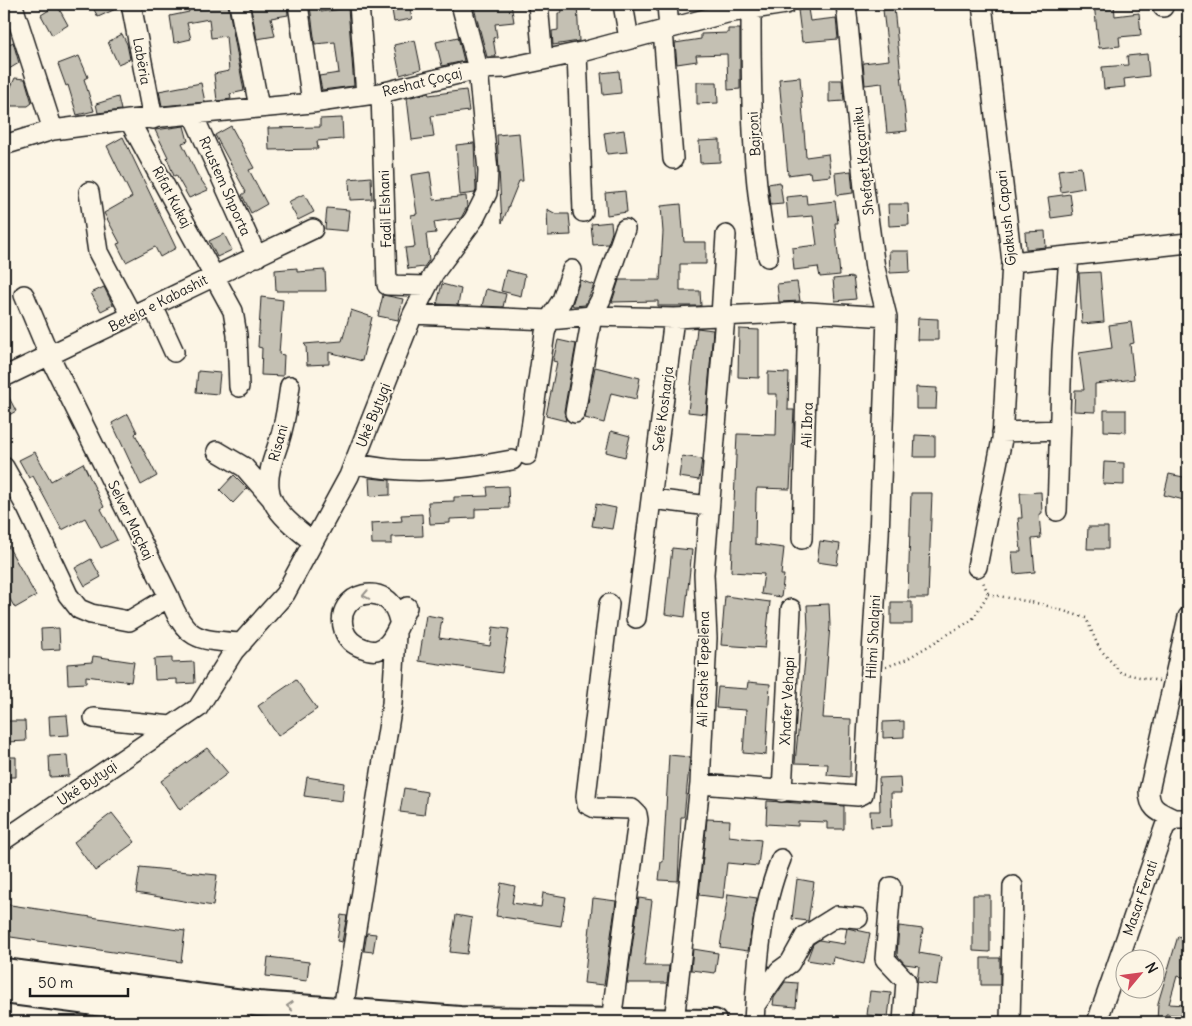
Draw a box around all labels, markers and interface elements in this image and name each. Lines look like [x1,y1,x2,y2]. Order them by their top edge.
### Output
street label: Labëria [129,36,155,86]
street label: Reshat Çoçaj [380,63,464,101]
street label: Shefqet Kaçaniku [848,106,878,216]
street label: Bajroni [743,111,765,157]
street label: Rrustem Shporta [195,133,255,239]
street label: Rifat Kukaj [148,163,196,231]
street label: Gjakush Capari [992,169,1020,267]
street label: Fadil Elshani [375,170,395,248]
street label: Beteja e Kabashit [105,270,211,336]
street label: Sefë Kosharja [649,365,677,453]
street label: Ukë Bytyqi [352,380,394,450]
street label: Ali Ibra [797,402,817,448]
street label: Risani [264,422,292,464]
street label: Selver Maçkaj [104,477,158,563]
one-way arrow [362,589,370,600]
street label: Hilmi Shalqini [862,594,884,680]
street label: Ali Pashë Tepelena [693,611,713,727]
street label: Xhafer Vehapi [776,656,798,746]
street label: Ukë Bytyqi [54,757,120,809]
street label: Masar Ferati [1119,858,1161,938]
north arrow [1114,948,1164,998]
text: N [1141,959,1162,976]
scale bar [30,966,128,998]
text: 50 m [38,973,73,992]
one-way arrow [285,1001,293,1012]

